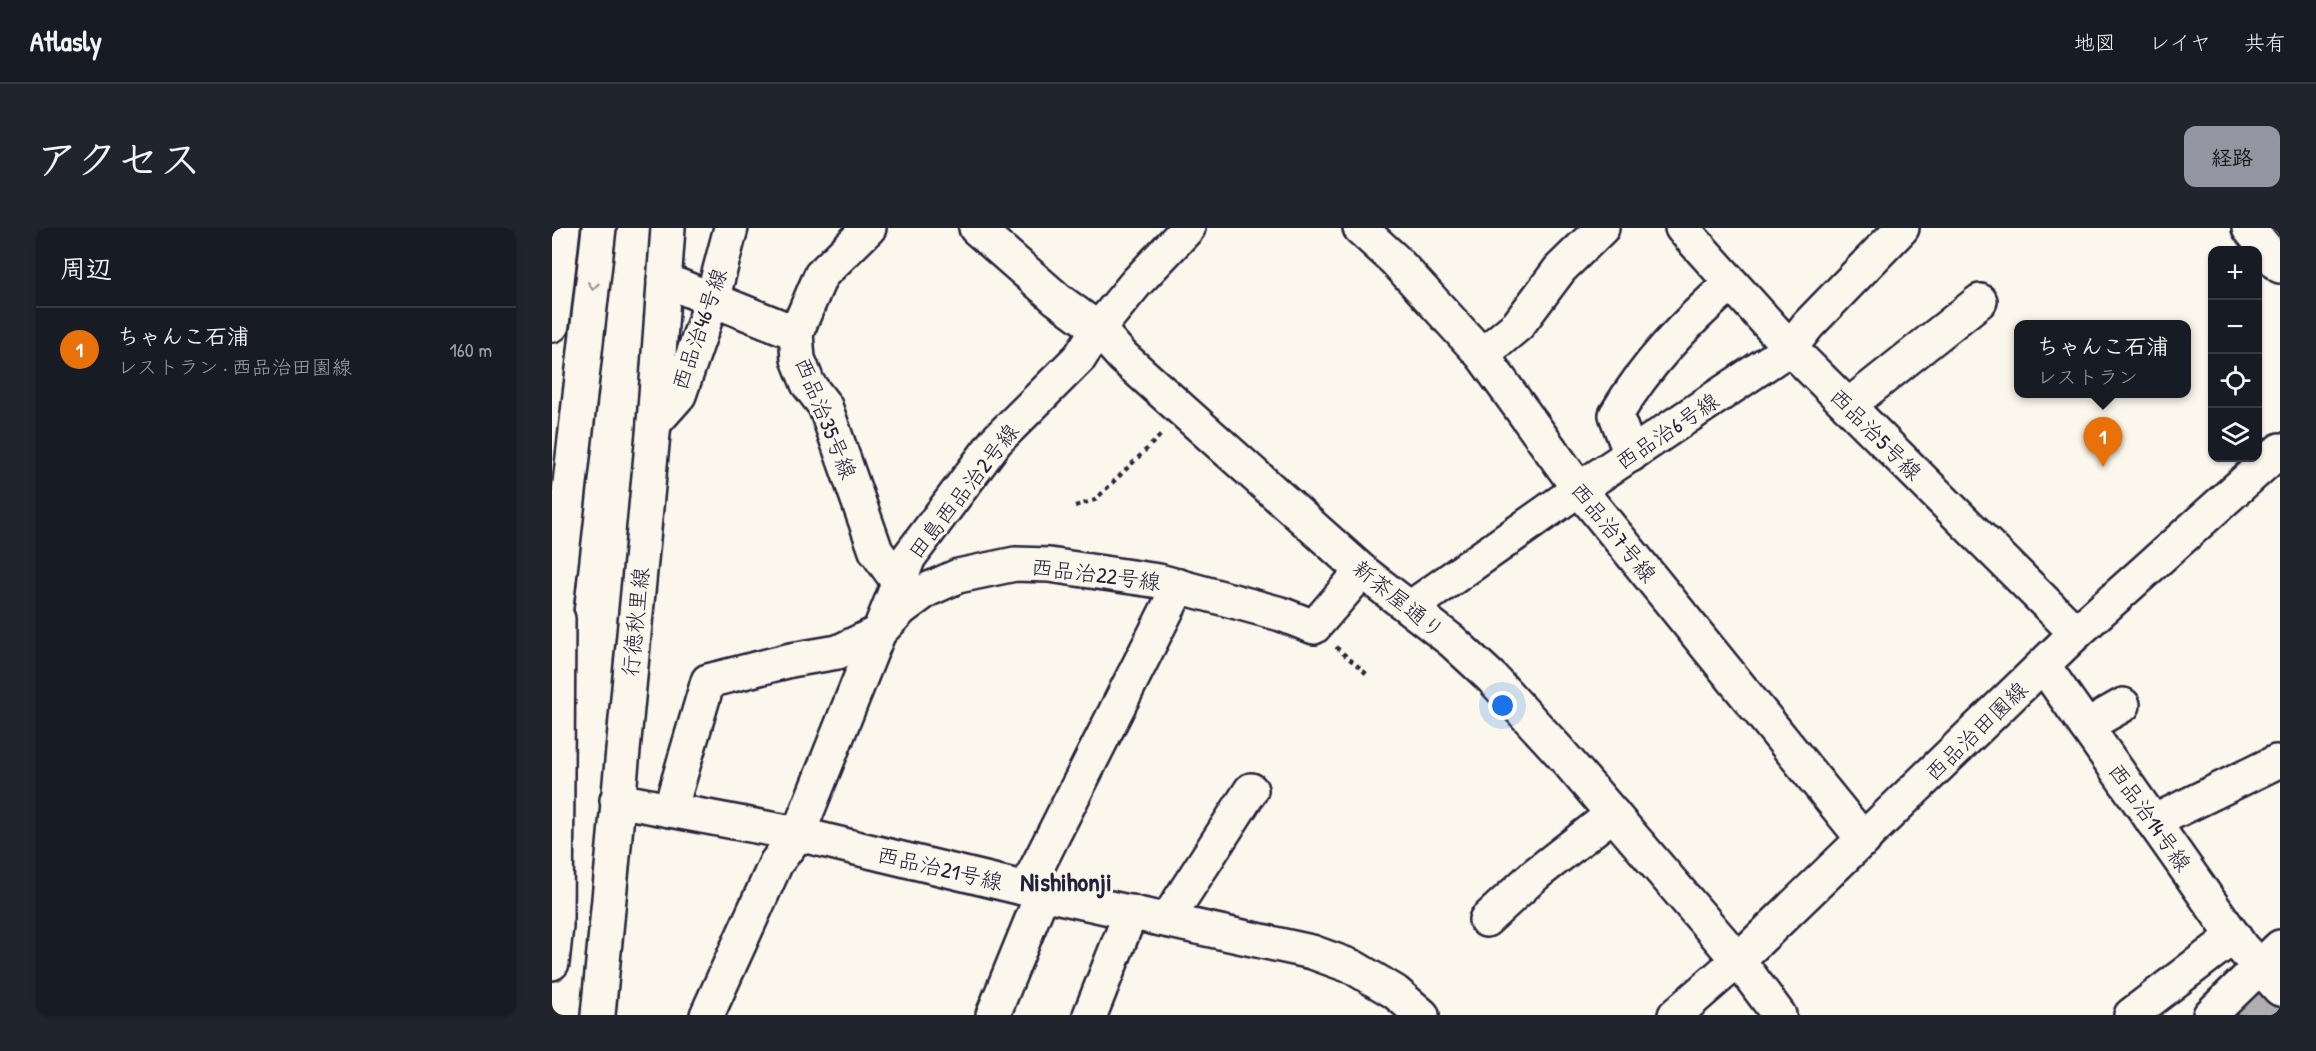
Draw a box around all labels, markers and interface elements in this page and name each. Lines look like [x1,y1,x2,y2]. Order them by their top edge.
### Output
text: Atlasly [30,22,102,60]
text: 地図 [2074,28,2116,57]
text: レイヤ [2149,28,2211,57]
text: 共有 [2244,28,2286,57]
button: 経路 [2184,126,2280,187]
text: アクセス [36,130,201,187]
map controls [2208,246,2262,462]
button: + [2208,246,2262,300]
text: 周辺 [60,251,112,286]
street label: 西品治46号線 [664,264,734,394]
one-way arrow [587,282,599,291]
button: − [2208,300,2262,354]
popup [2014,320,2191,398]
text: ちゃんこ石浦 [117,321,249,351]
text: ちゃんこ石浦 [2036,331,2169,361]
text: 1 [76,336,83,363]
text: 160 m [450,336,492,363]
street label: 西品治35号線 [788,352,864,484]
text: レストラン · 西品治田園線 [117,353,352,380]
button: locate [2208,354,2262,408]
text: レストラン [2036,363,2138,390]
street label: 西品治5号線 [1823,381,1929,487]
street label: 西品治6号線 [1609,385,1725,477]
button: layers [2208,408,2262,462]
street label: 田島西品治2号線 [901,417,1025,565]
pin: 1 [2084,418,2122,467]
street label: 西品治7号線 [1564,476,1664,588]
street label: 西品治22号線 [1029,551,1163,597]
street label: 新茶屋通り [1347,553,1451,645]
street label: 行徳秋里線 [614,566,656,678]
street label: 西品治田園線 [1918,674,2034,788]
your location [1488,691,1517,720]
street label: 西品治14号線 [2102,757,2198,877]
street label: 西品治21号線 [874,839,1006,897]
district label: Nishihonji [1020,864,1112,899]

